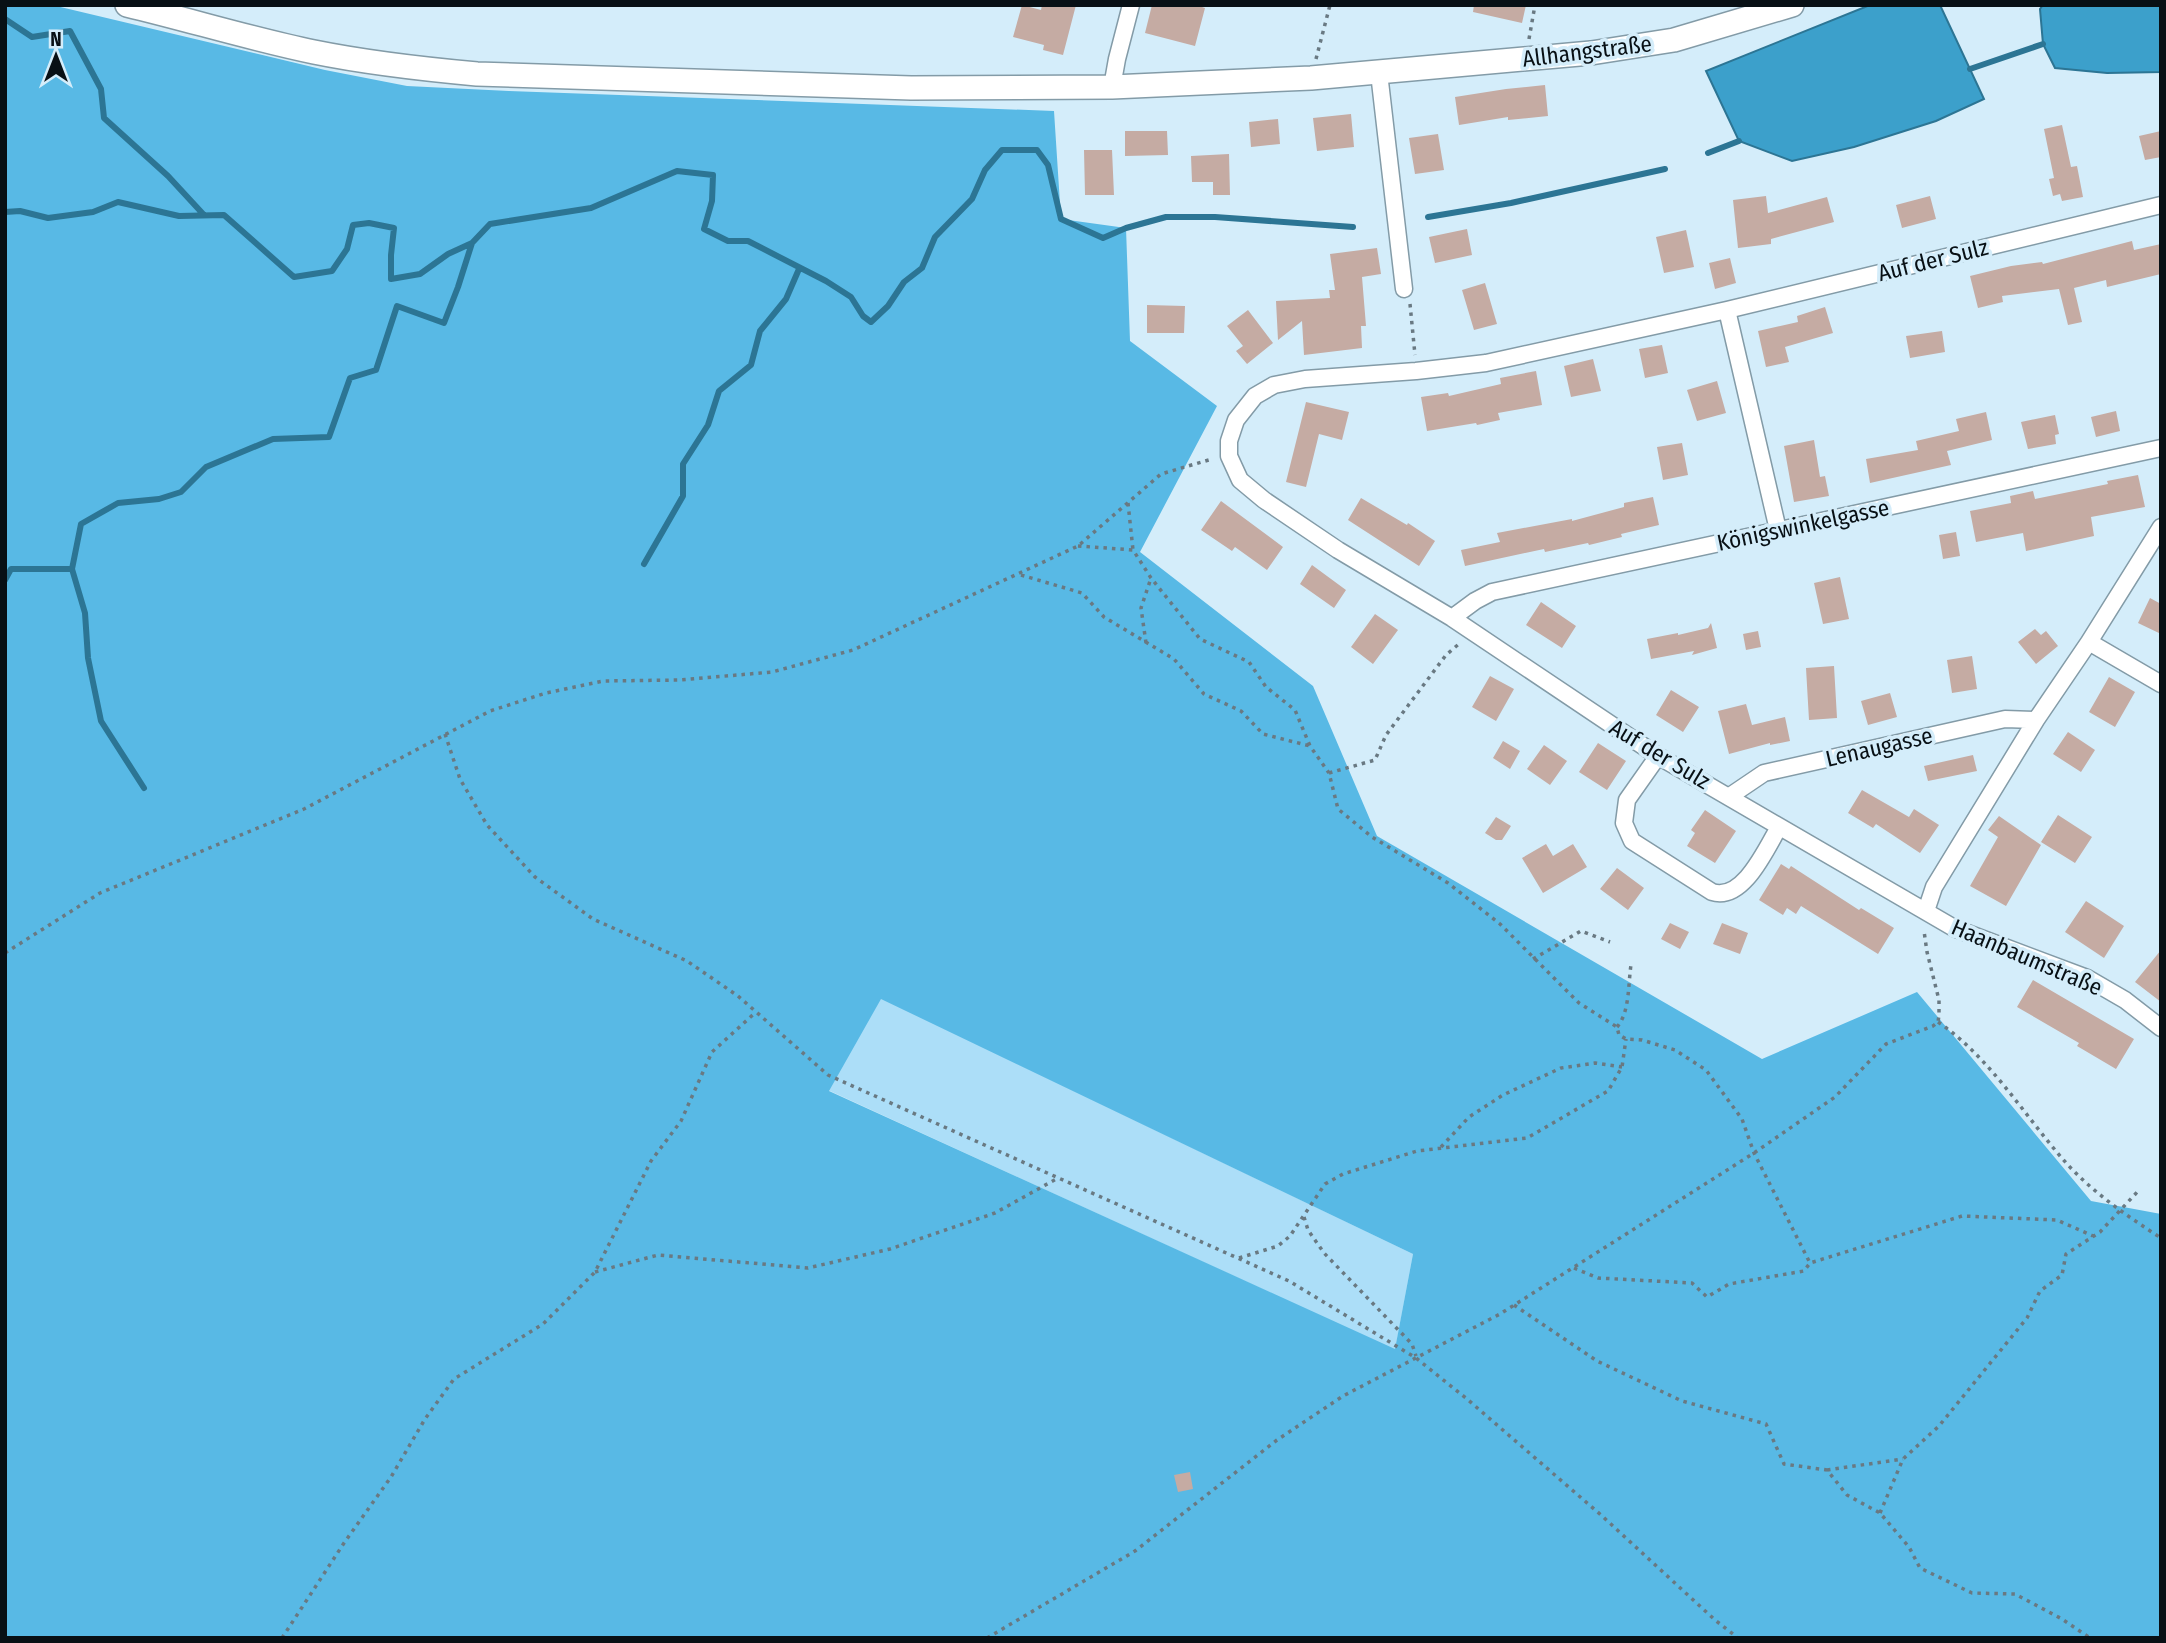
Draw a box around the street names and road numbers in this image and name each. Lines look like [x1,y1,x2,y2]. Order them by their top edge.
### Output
street label: Allhangstraße [1521,29,1653,73]
street label: Auf der Sulz [1875,233,1991,287]
street label: Königswinkelgasse [1714,493,1892,557]
street label: Auf der Sulz [1605,713,1715,795]
street label: Lenaugasse [1823,721,1935,773]
street label: Haanbaumstraße [1947,913,2107,1001]

